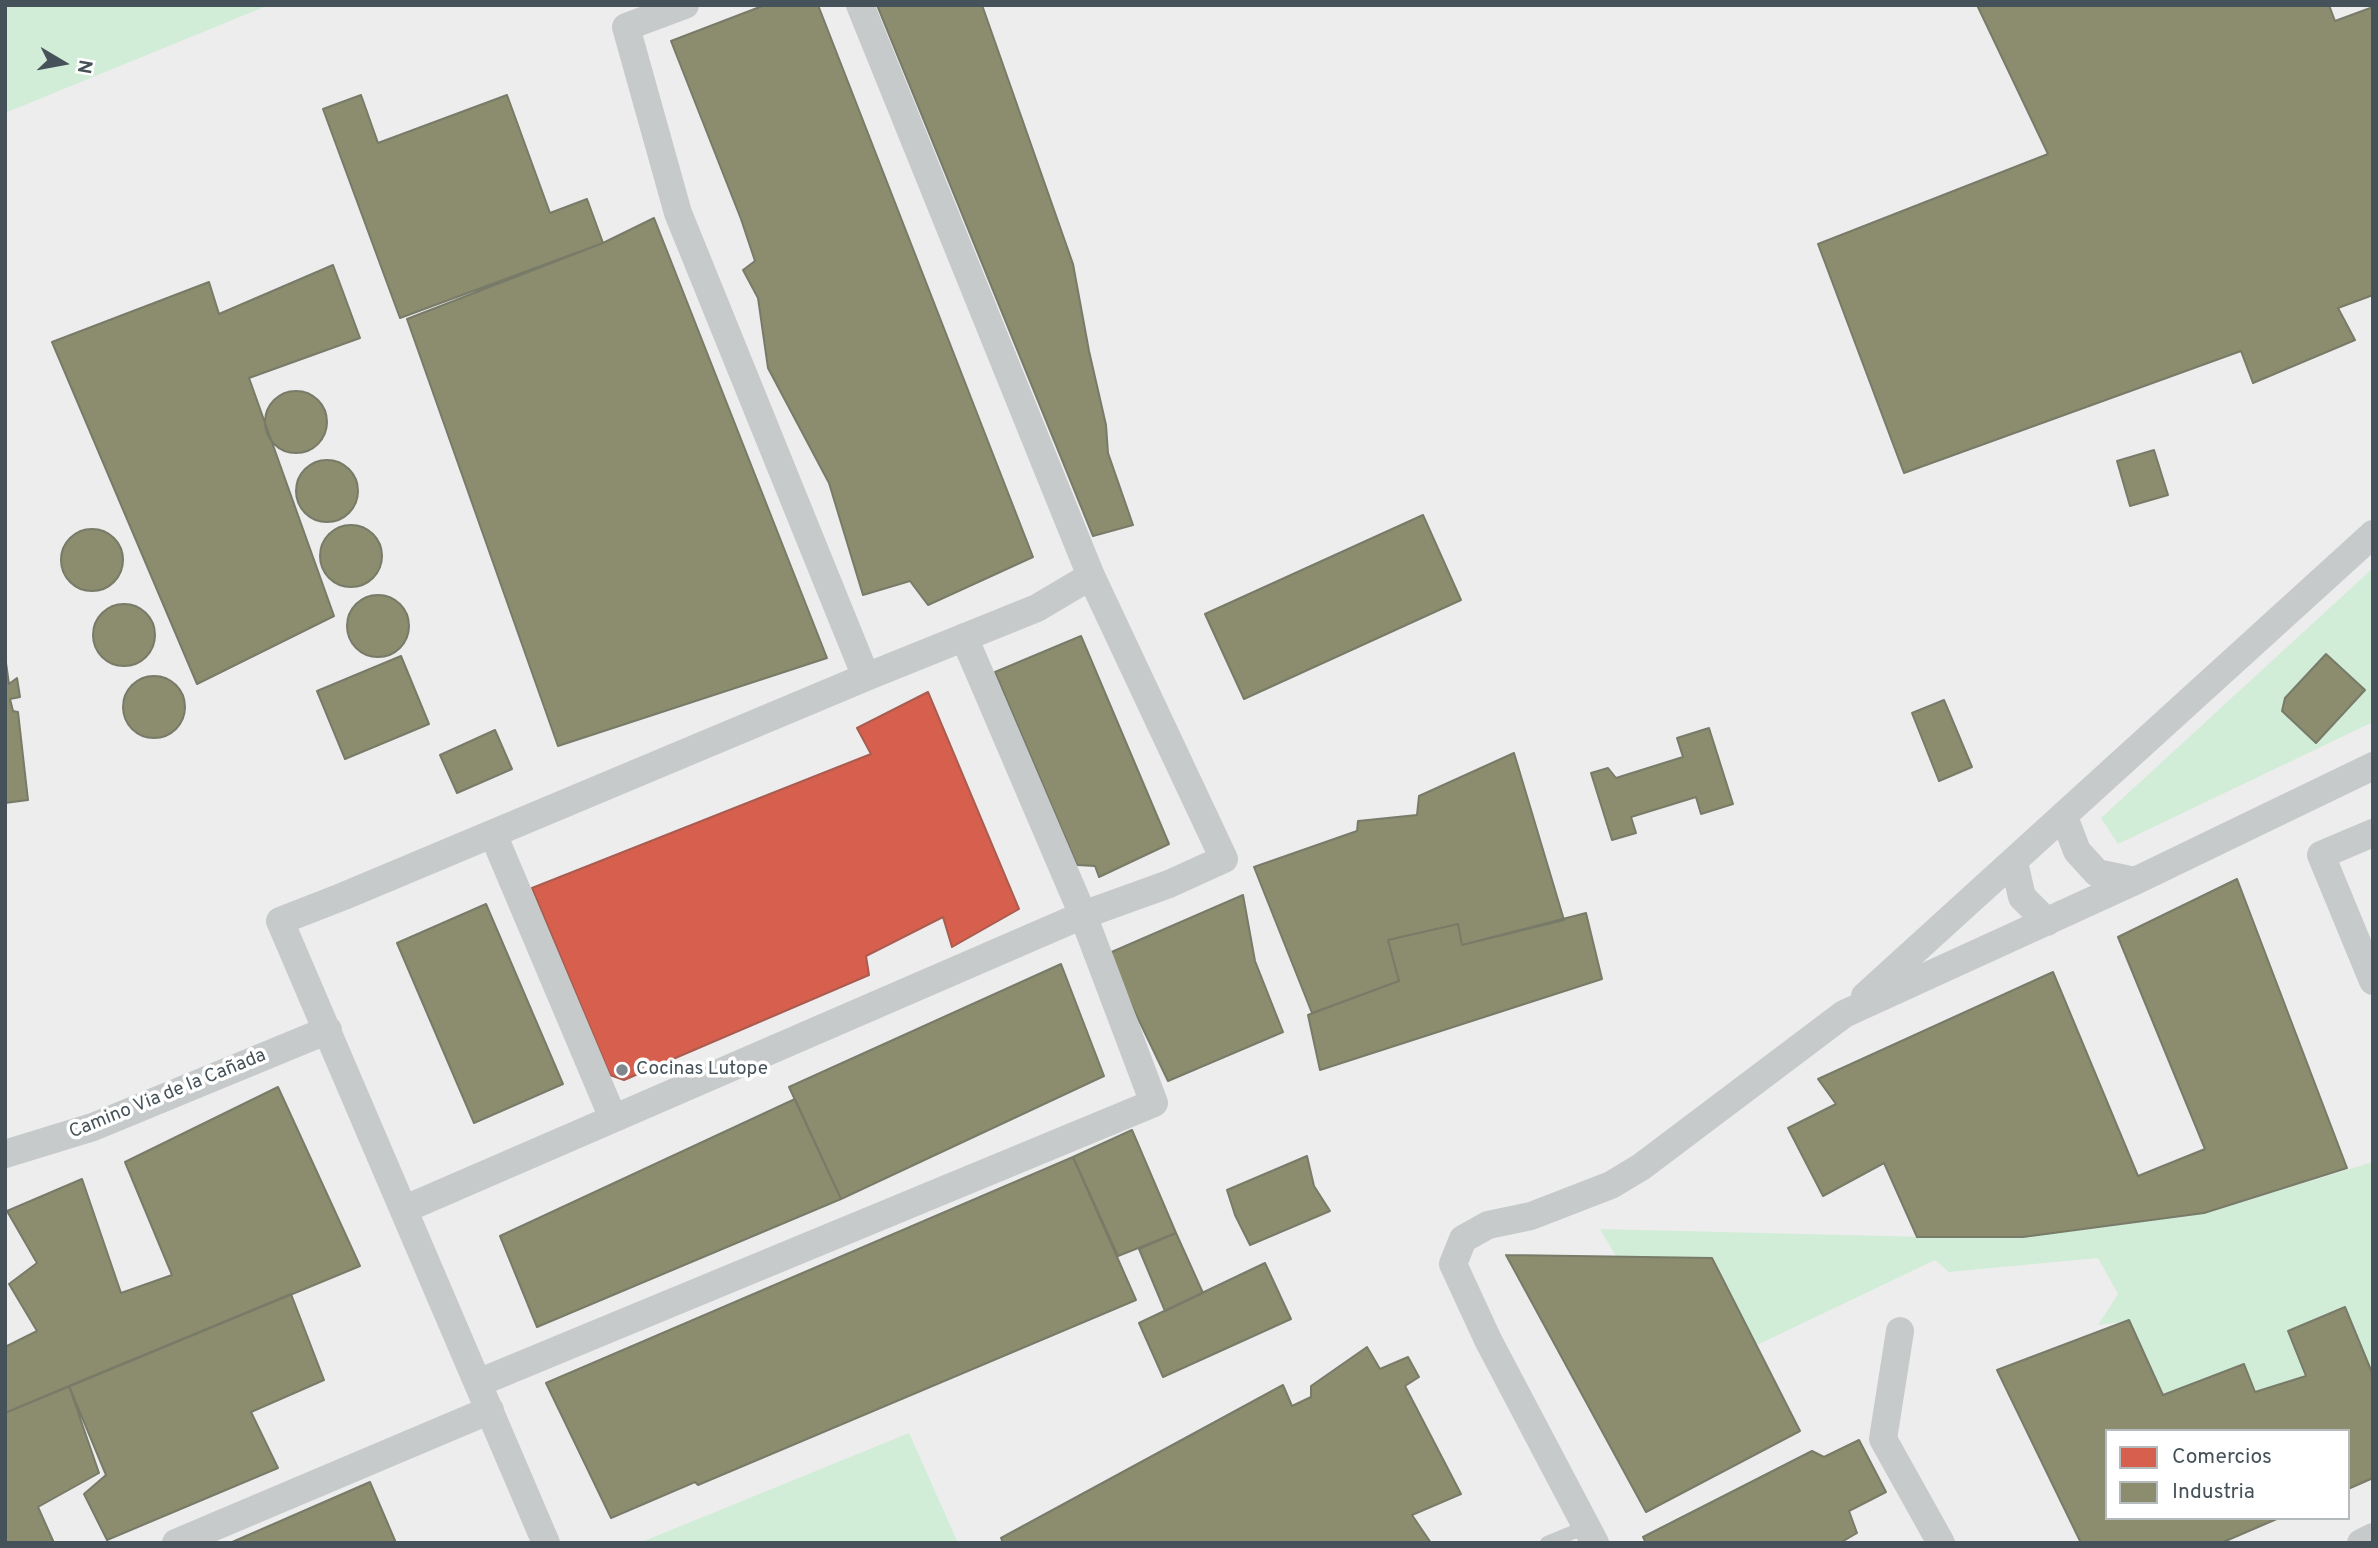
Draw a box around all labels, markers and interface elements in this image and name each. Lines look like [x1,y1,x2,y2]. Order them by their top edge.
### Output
north arrow [28,28,98,98]
text: N [71,58,97,75]
street label: Camino Via de la Cañada [66,1045,270,1145]
place label: Cocinas Lutope [636,1059,768,1081]
marker: Cocinas Lutope [614,1062,630,1078]
legend [2105,1429,2350,1520]
text: Comercios [2172,1444,2272,1471]
text: Industria [2172,1479,2255,1506]

